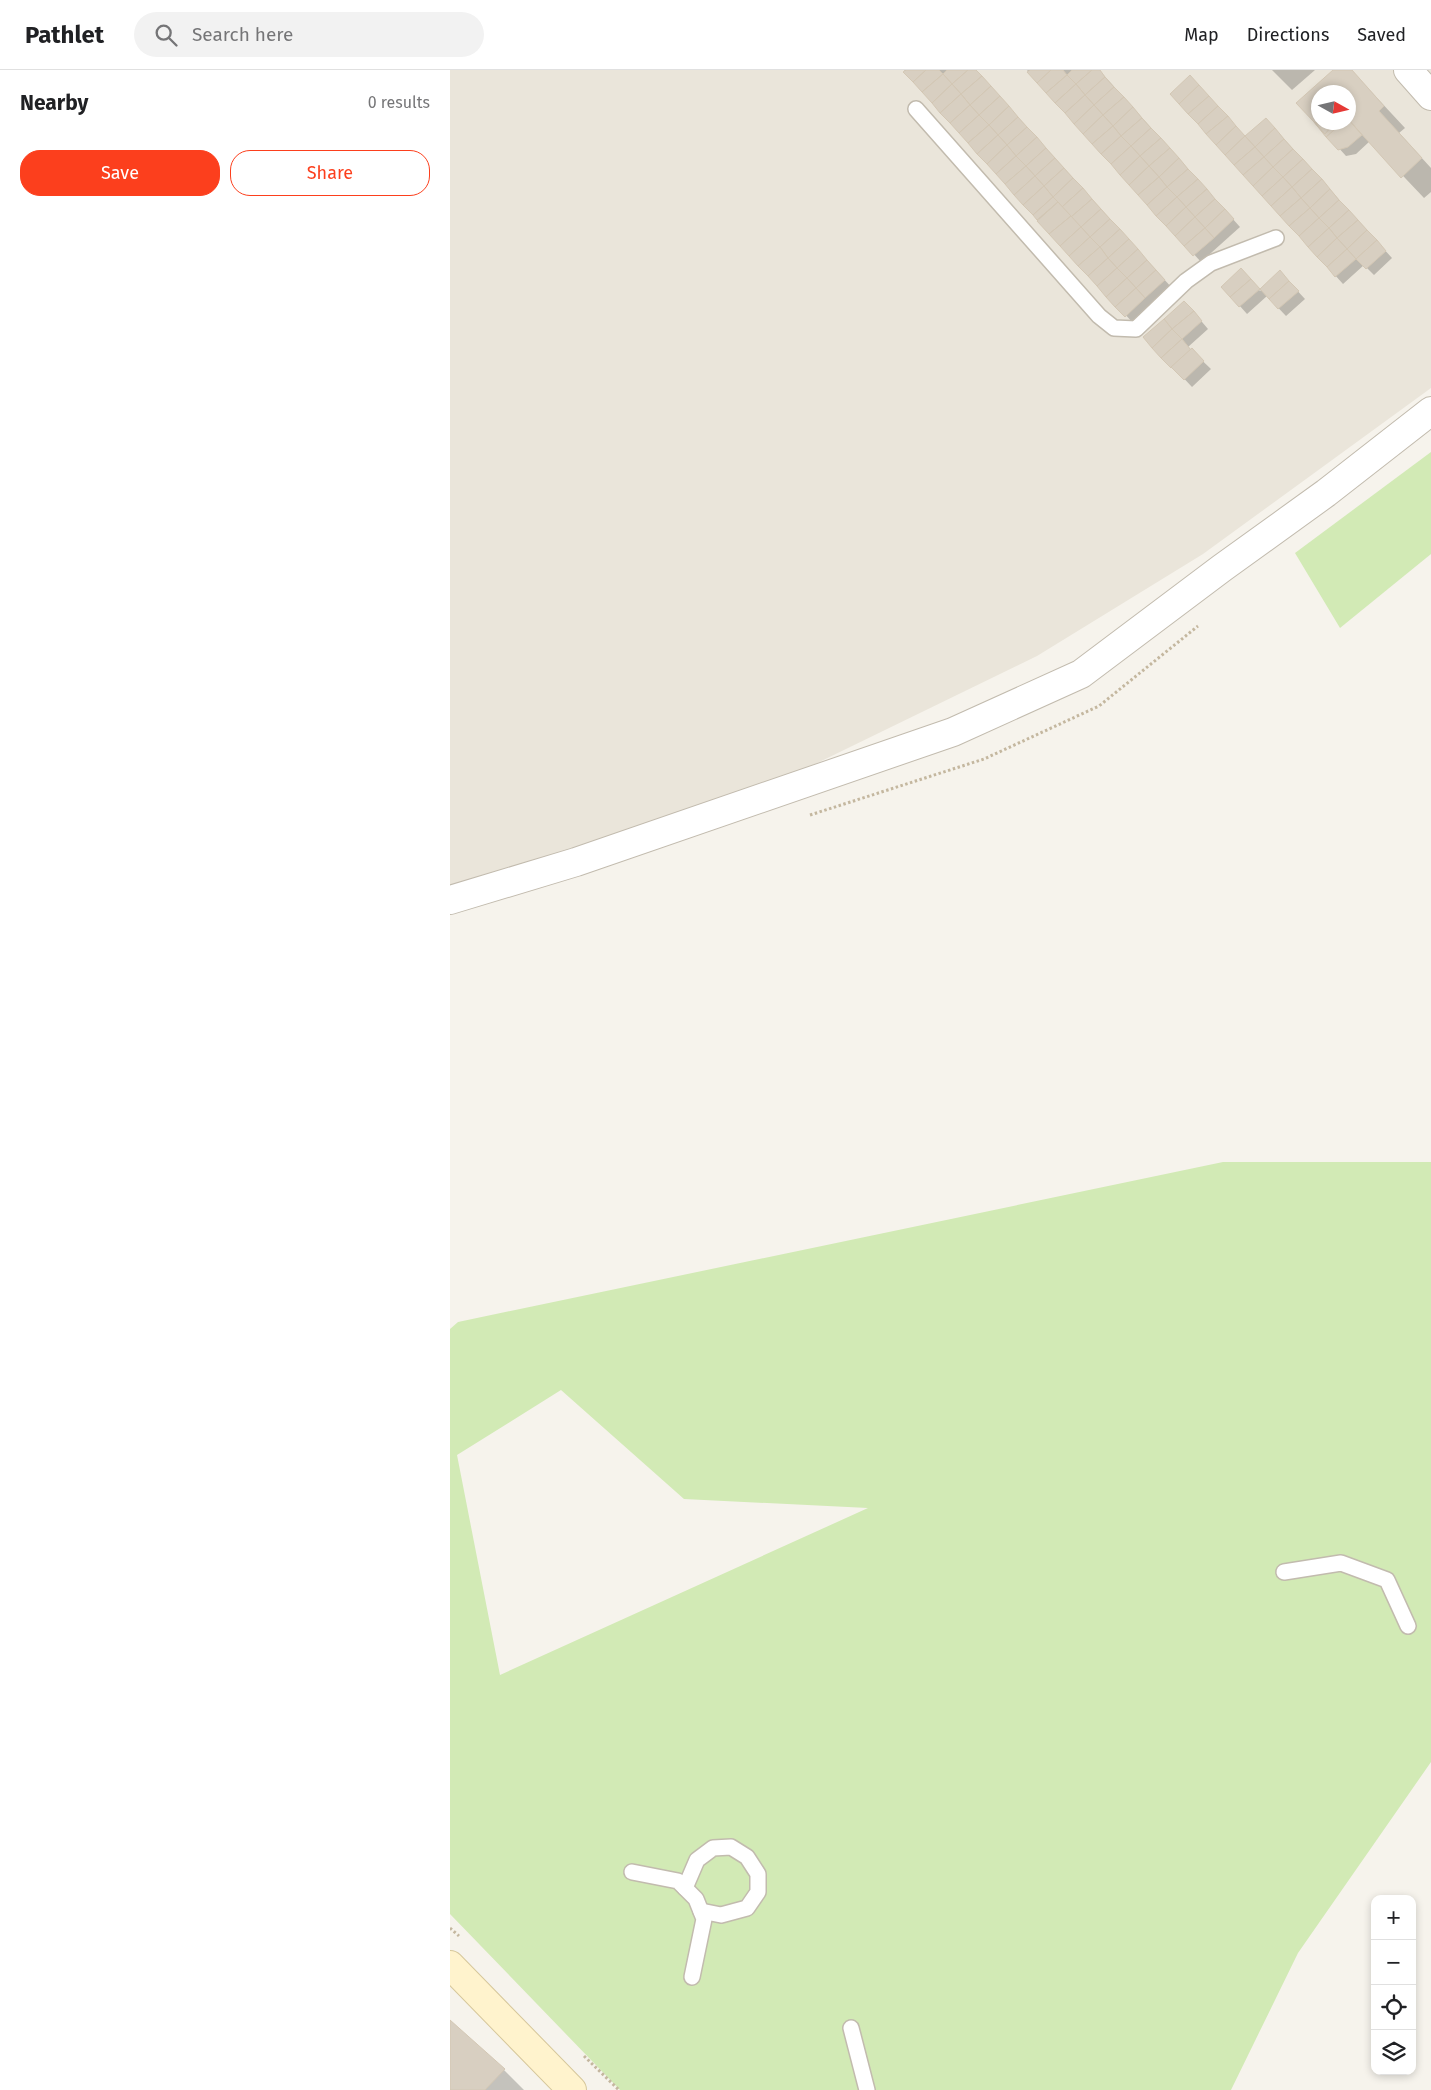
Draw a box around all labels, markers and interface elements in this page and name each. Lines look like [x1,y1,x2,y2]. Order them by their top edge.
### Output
search box [134,12,484,57]
text: Pathlet [25,21,104,49]
icon: search [152,21,180,49]
text: Search here [192,23,293,46]
text: Map [1184,24,1219,46]
text: Directions [1247,24,1329,46]
text: Saved [1357,24,1406,46]
north arrow [1311,85,1356,130]
text: Nearby [20,90,88,116]
text: 0 results [368,93,430,112]
button: Save [20,150,220,196]
button: Share [230,150,430,196]
map controls [1371,1895,1416,2075]
button: + [1371,1895,1416,1940]
button: − [1371,1940,1416,1985]
button: locate [1371,1985,1416,2030]
button: layers [1371,2030,1416,2075]

